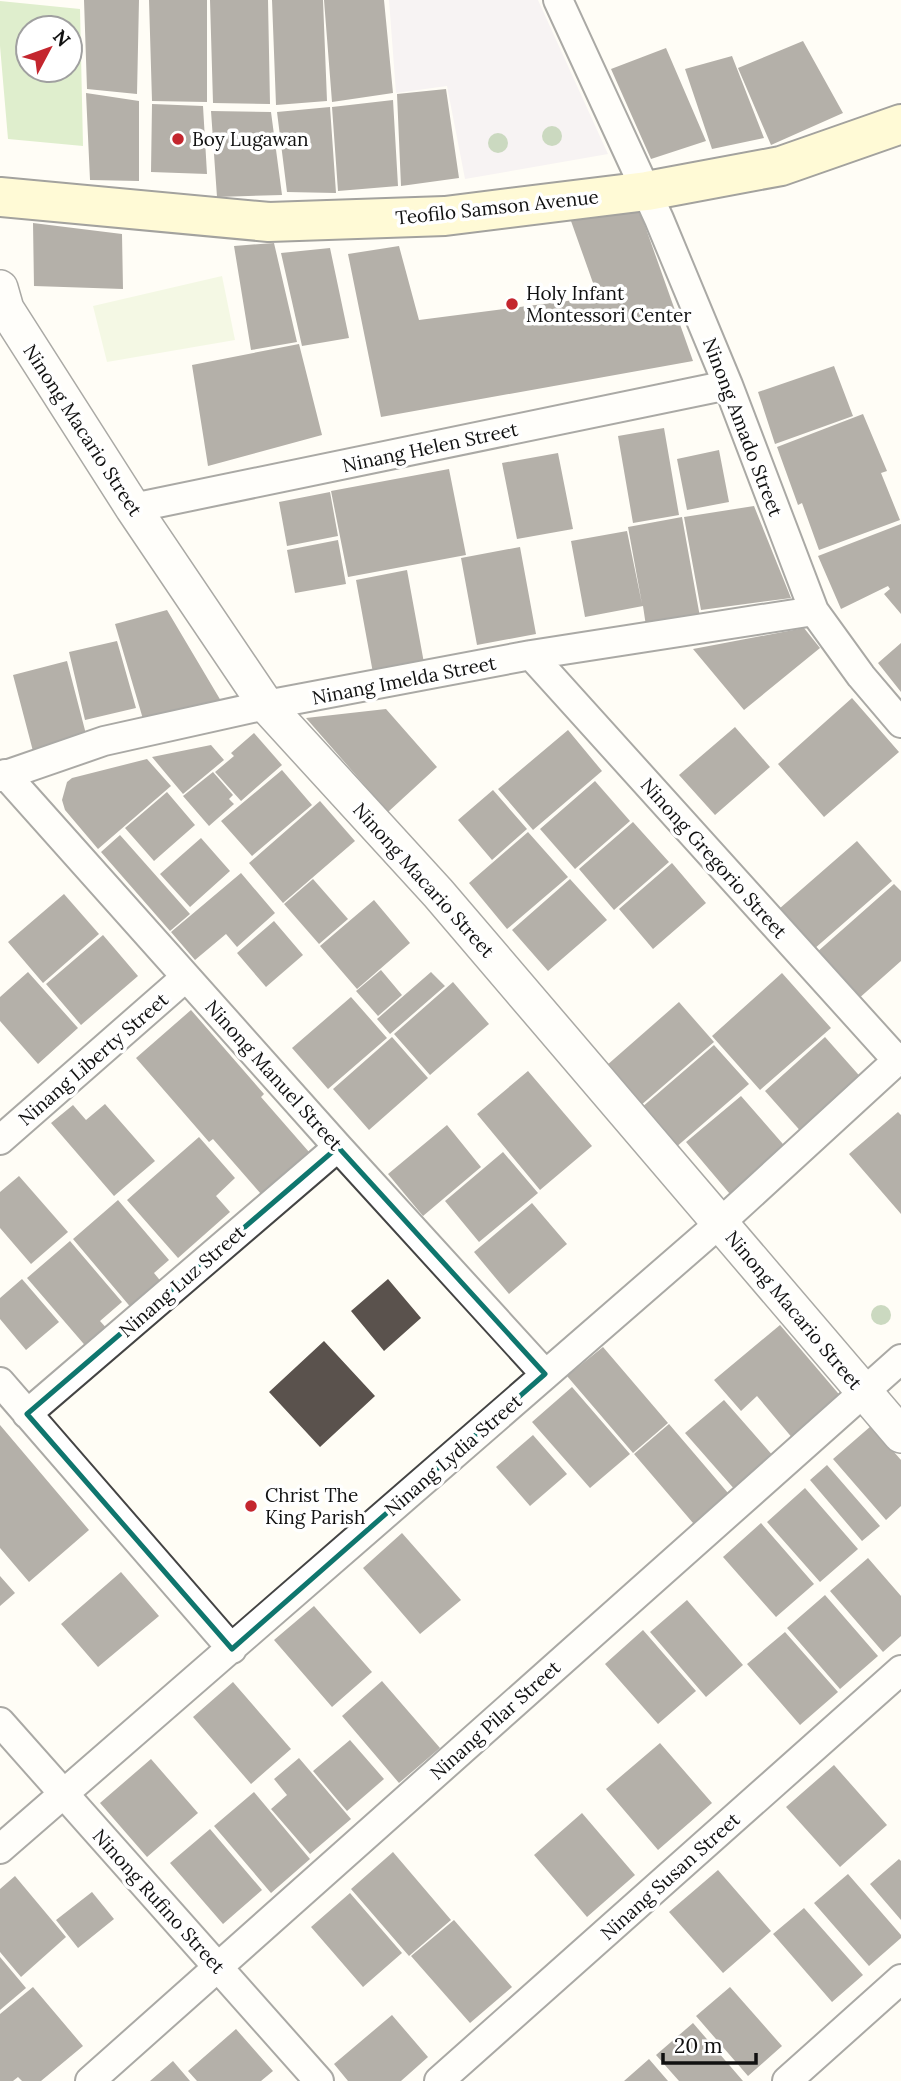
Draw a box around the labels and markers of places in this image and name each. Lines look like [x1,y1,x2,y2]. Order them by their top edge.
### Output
place label: Boy Lugawan [192,127,309,151]
marker: Boy Lugawan [170,131,186,147]
place label: Holy Infant Montessori Center [526,281,692,327]
marker: Holy Infant Montessori Center [504,296,520,312]
place label: Christ The King Parish [265,1483,365,1529]
marker: Christ The King Parish [243,1498,259,1514]

